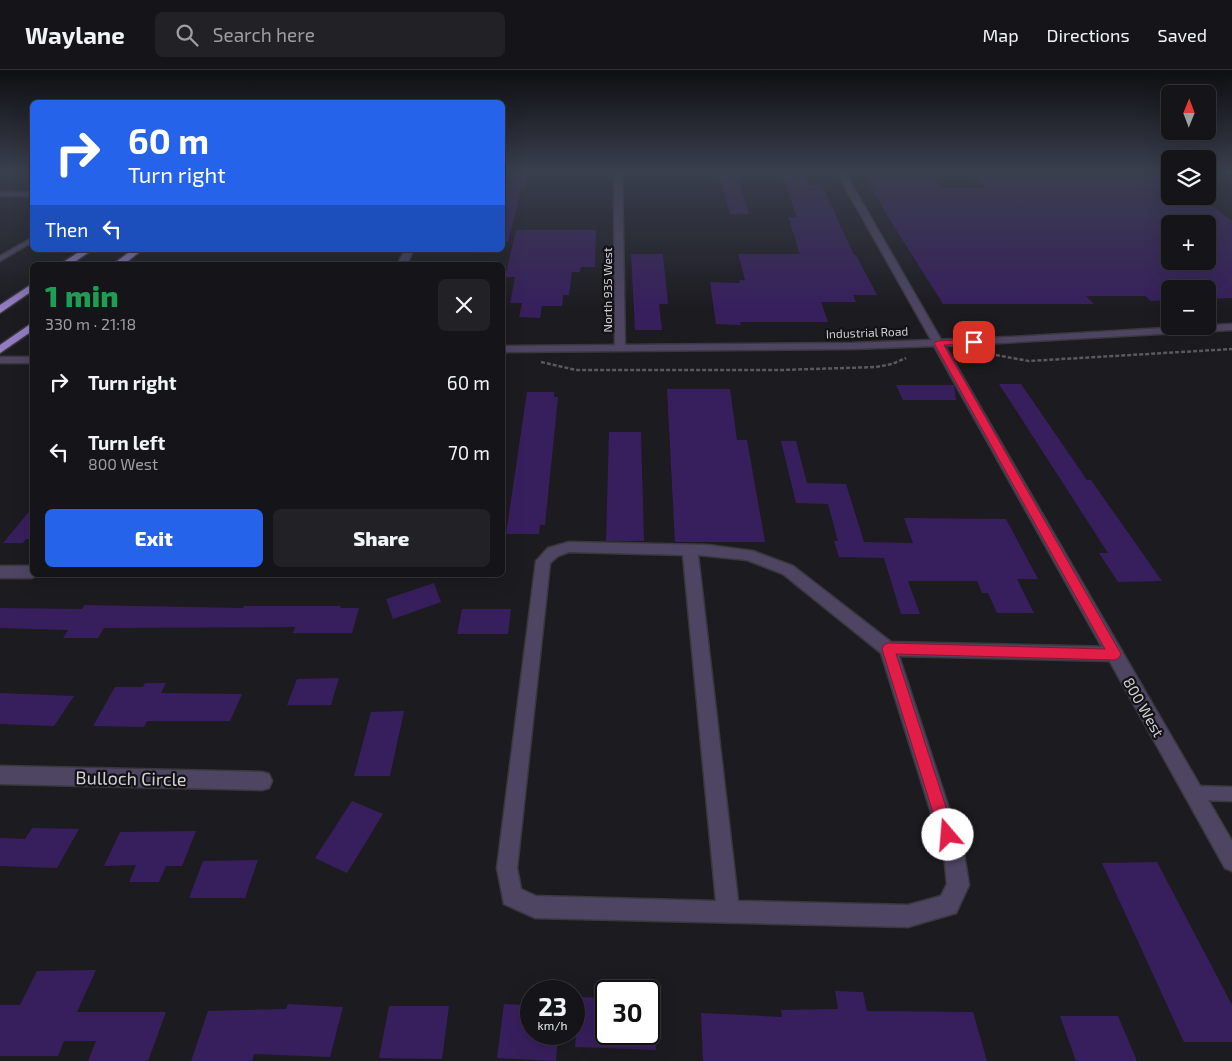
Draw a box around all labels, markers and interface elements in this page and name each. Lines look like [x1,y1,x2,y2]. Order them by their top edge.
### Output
search box [155,12,505,57]
text: Waylane [25,20,125,49]
icon: search [173,21,201,49]
text: Search here [213,23,315,46]
text: Map [982,24,1019,46]
text: Directions [1047,24,1130,46]
text: Saved [1158,24,1207,46]
north arrow [1161,85,1216,140]
map controls [1161,85,1216,335]
text: 60 m [128,119,209,161]
icon: right [45,120,110,185]
button: layers [1161,150,1216,205]
text: Turn right [128,161,226,187]
icon: left [98,215,126,243]
button: + [1161,215,1216,270]
text: Then [45,218,88,241]
street label: North 935 West [600,247,614,333]
text: 1 min [45,277,119,313]
button: close [438,279,490,331]
button: − [1161,280,1216,335]
text: 330 m · 21:18 [45,314,136,333]
pin [953,321,995,363]
street label: Industrial Road [826,324,908,340]
icon: arrive [960,328,988,356]
icon: right [45,368,73,396]
text: Turn right [88,371,176,394]
text: 60 m [447,371,490,394]
text: Turn left [88,431,165,454]
icon: left [45,438,73,466]
text: 70 m [448,441,490,464]
text: 800 West [88,454,158,473]
button: Exit [45,509,263,567]
button: Share [273,509,490,567]
street label: 800 West [1120,674,1168,740]
street label: Bulloch Circle [75,766,187,790]
position arrow [921,808,973,860]
speed limit sign: 30 [595,980,660,1045]
text: 23 [538,991,567,1021]
text: km/h [538,1018,567,1032]

